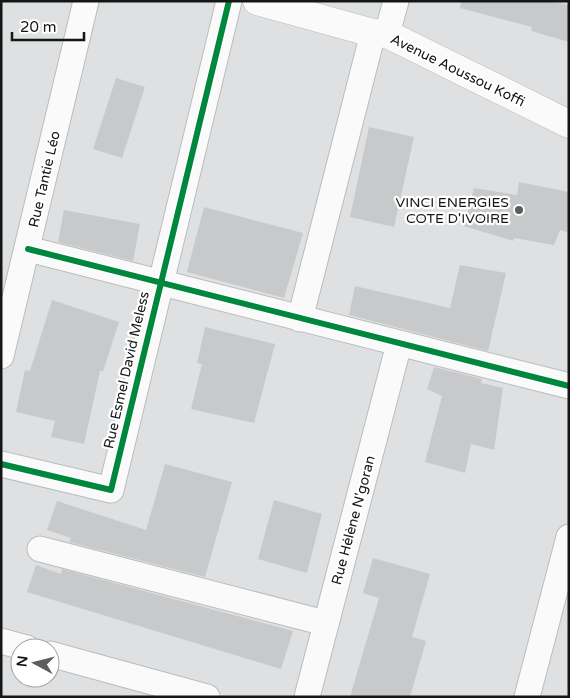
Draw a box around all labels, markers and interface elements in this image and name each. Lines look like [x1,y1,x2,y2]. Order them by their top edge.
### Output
scale bar [12,10,85,42]
text: 20 m [20,18,57,36]
street label: Avenue Aoussou Koffi [388,30,528,110]
street label: Rue Tantie Léo [25,129,64,229]
place label: VINCI ENERGIES COTE D'IVOIRE [395,194,509,227]
marker: VINCI ENERGIES COTE D'IVOIRE [513,204,525,216]
street label: Rue Esmel David Meless [100,289,153,451]
street label: Rue Hélène N'goran [328,454,379,587]
north arrow [10,638,60,688]
text: N [13,655,32,668]

